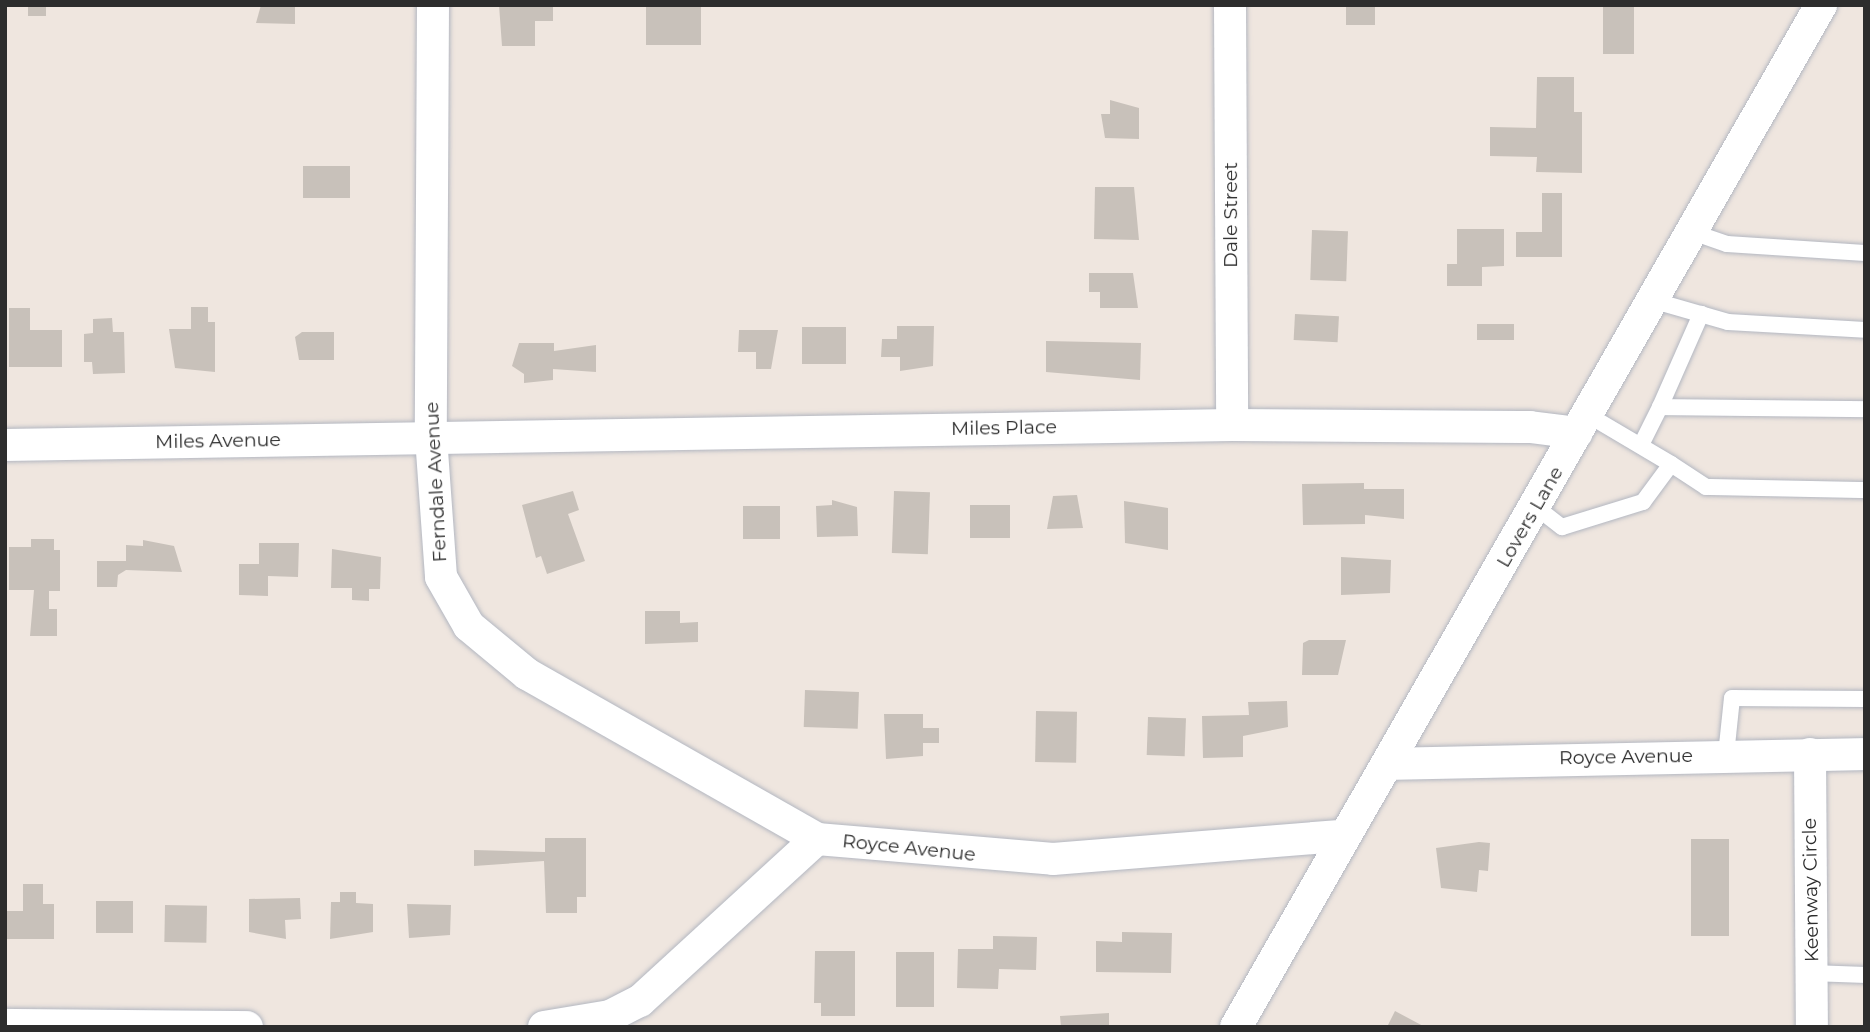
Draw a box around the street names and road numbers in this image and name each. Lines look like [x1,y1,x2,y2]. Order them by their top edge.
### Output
street label: Dale Street [1220,162,1242,268]
street label: Ferndale Avenue [420,401,452,563]
street label: Miles Place [951,416,1057,440]
street label: Miles Avenue [155,429,281,453]
street label: Lovers Lane [1492,462,1568,572]
street label: Royce Avenue [1559,744,1693,770]
street label: Keenway Circle [1798,818,1824,962]
street label: Royce Avenue [841,830,977,866]

